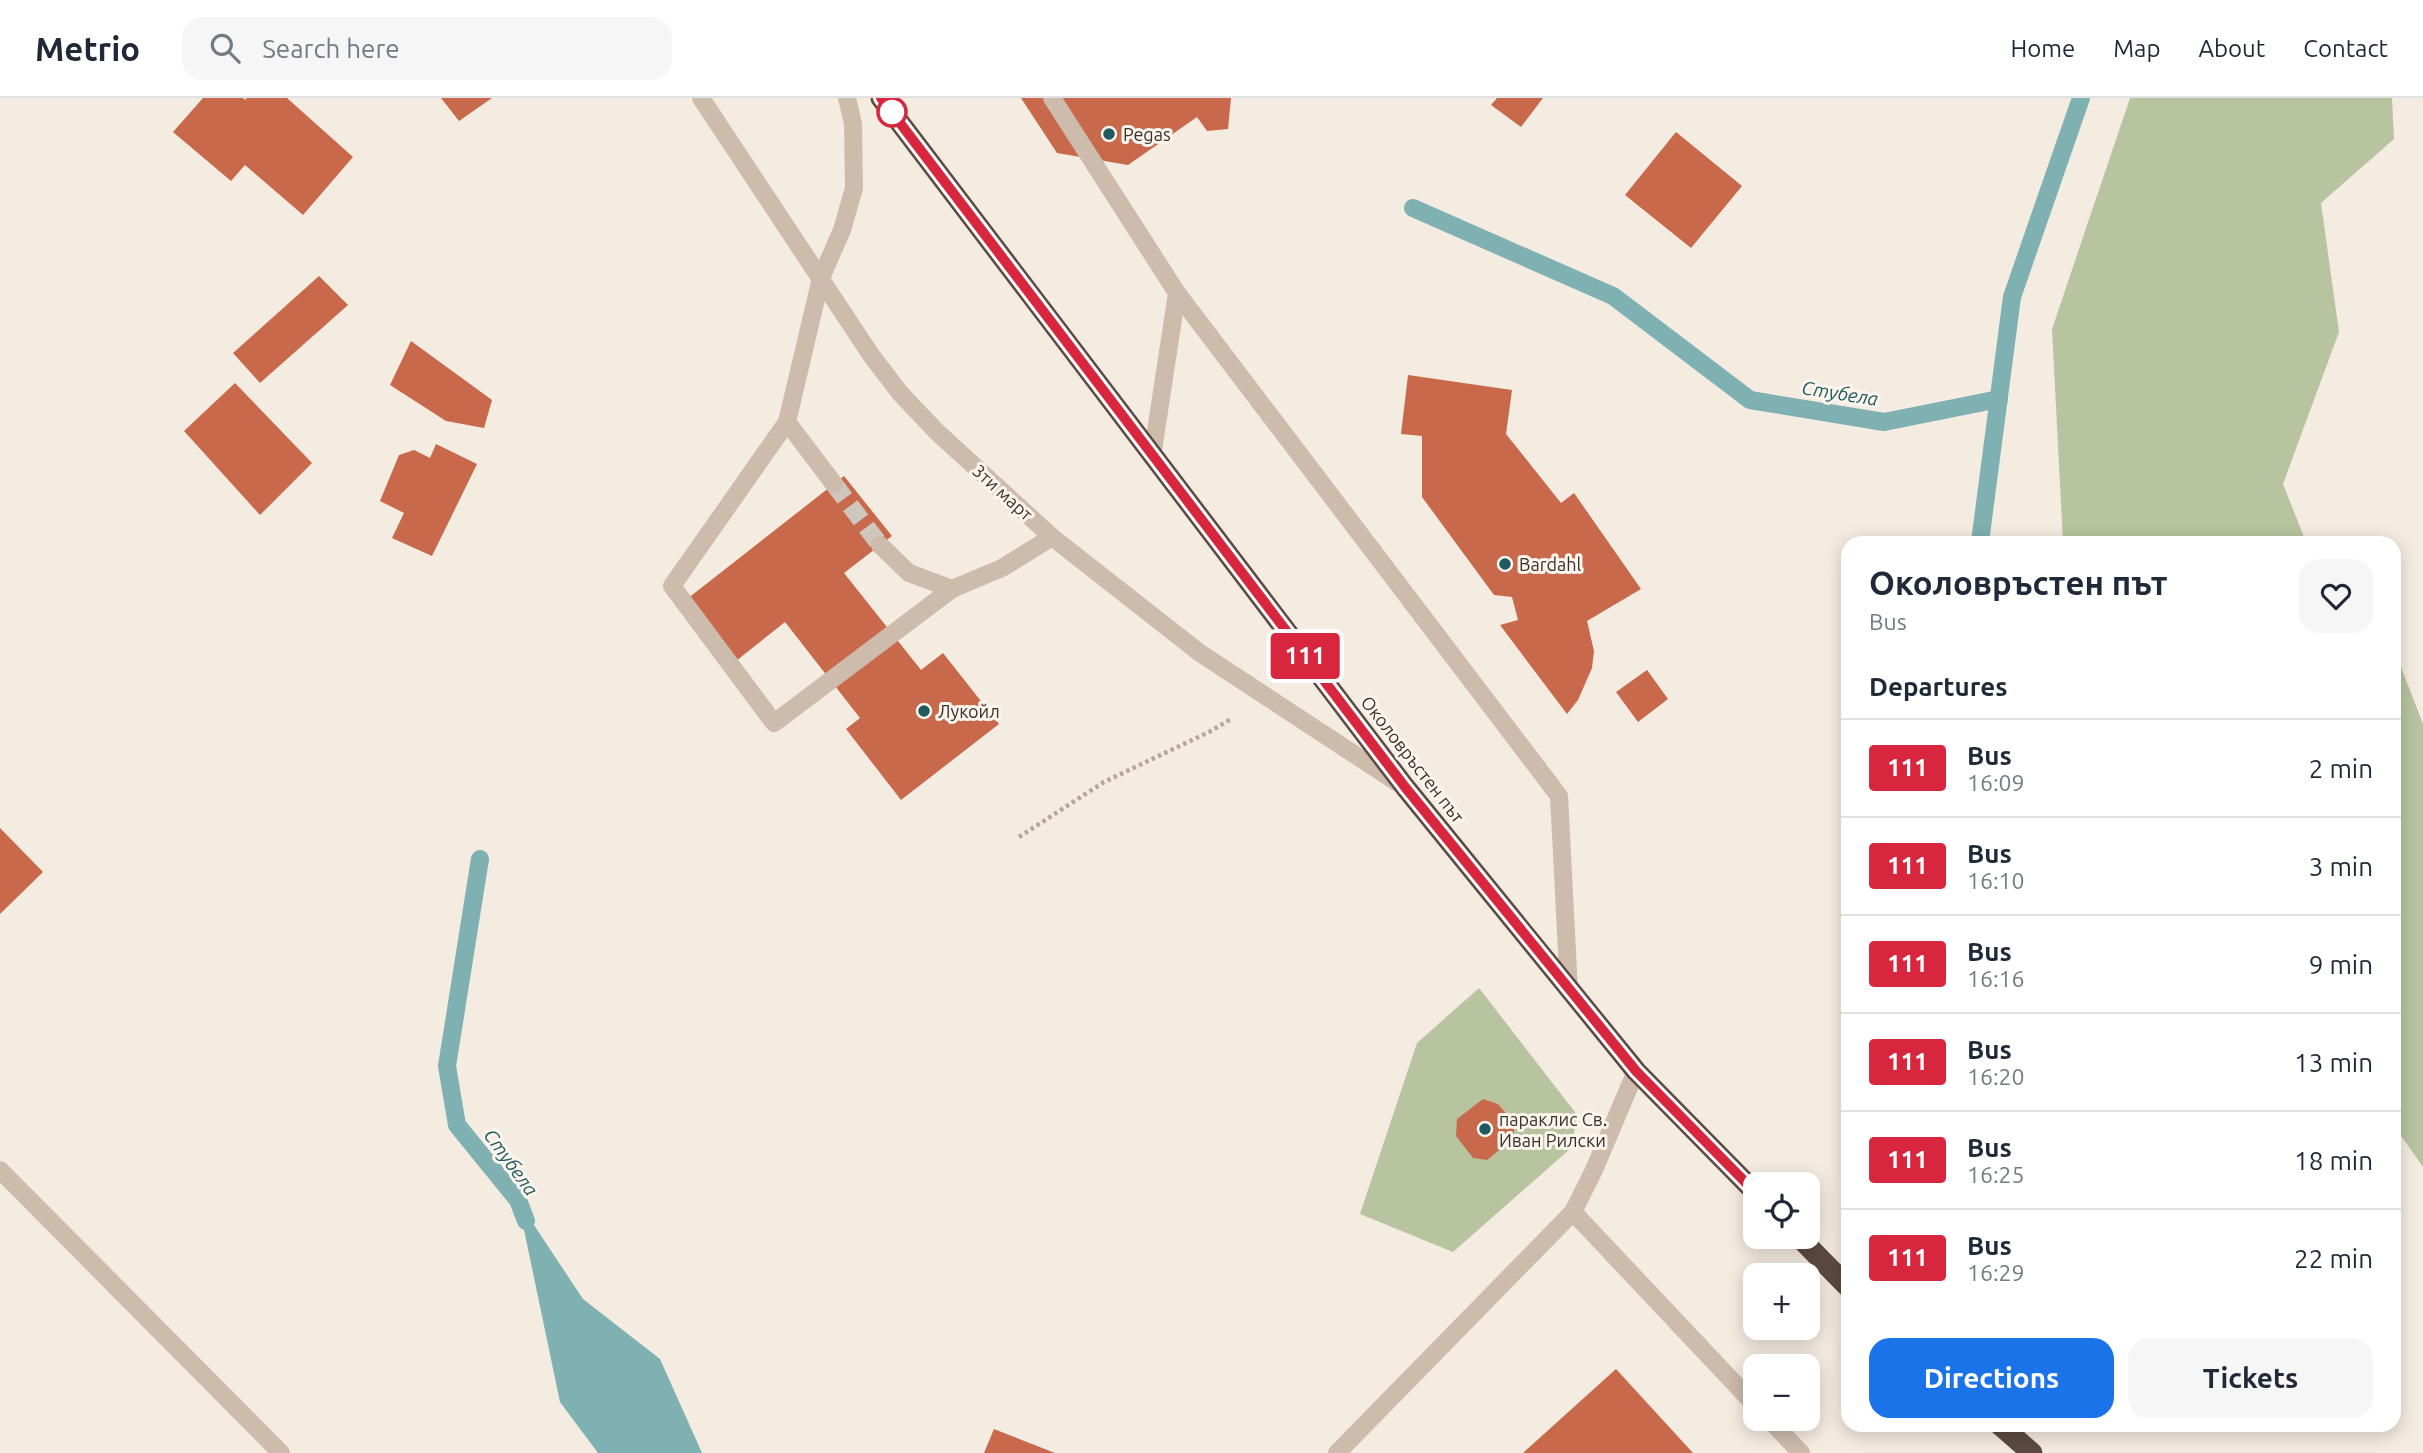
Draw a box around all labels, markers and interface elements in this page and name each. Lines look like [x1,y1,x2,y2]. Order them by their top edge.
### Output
search box [182,17,672,80]
icon: search [206,29,244,67]
text: Metrio [35,30,140,67]
text: Search here [262,34,400,63]
text: Home [2010,35,2075,62]
text: Map [2113,35,2160,62]
text: About [2198,35,2265,62]
text: Contact [2303,35,2388,62]
unlabelled marker [877,97,907,127]
place label: Pegas [1123,124,1171,144]
marker: Pegas [1101,126,1117,142]
water label: Стубела [1800,376,1880,410]
street label: 3ти март [969,460,1037,524]
place label: Bardahl [1519,554,1582,574]
marker: Bardahl [1497,556,1513,572]
button: heart [2299,559,2373,633]
text: Околовръстен път [1869,564,2167,601]
text: Bus [1869,609,1907,634]
line badge: 111 [1265,633,1345,679]
text: 111 [1285,642,1325,669]
text: Departures [1869,672,2007,701]
street label: Околовръстен път [1357,692,1469,826]
place label: Лукойл [938,701,1000,721]
marker: Лукойл [916,703,932,719]
text: Bus [1967,741,2012,770]
text: 111 [1887,754,1928,781]
text: 2 min [2309,754,2373,783]
text: 16:09 [1967,770,2025,795]
text: Bus [1967,839,2012,868]
text: 111 [1887,852,1928,879]
text: 3 min [2309,852,2373,881]
text: 16:10 [1967,868,2025,893]
text: Bus [1967,937,2012,966]
text: 111 [1887,950,1928,977]
text: 9 min [2309,950,2373,979]
text: 16:16 [1967,966,2025,991]
text: Bus [1967,1035,2012,1064]
text: 111 [1887,1048,1928,1075]
text: 13 min [2294,1048,2373,1077]
text: 16:20 [1967,1064,2025,1089]
place label: параклис Св. Иван Рилски [1499,1109,1607,1150]
marker: параклис Св. Иван Рилски [1477,1121,1493,1137]
water label: Стубела [479,1124,543,1200]
text: Bus [1967,1133,2012,1162]
text: 111 [1887,1146,1928,1173]
text: 18 min [2294,1146,2373,1175]
text: 16:25 [1967,1162,2025,1187]
map controls [1743,1172,1820,1431]
button: locate [1743,1172,1820,1249]
text: Bus [1967,1231,2012,1260]
text: 111 [1887,1244,1928,1271]
text: 22 min [2294,1244,2373,1273]
text: 16:29 [1967,1260,2025,1285]
button: + [1743,1263,1820,1340]
button: Directions [1869,1338,2114,1418]
button: Tickets [2128,1338,2373,1418]
button: − [1743,1354,1820,1431]

